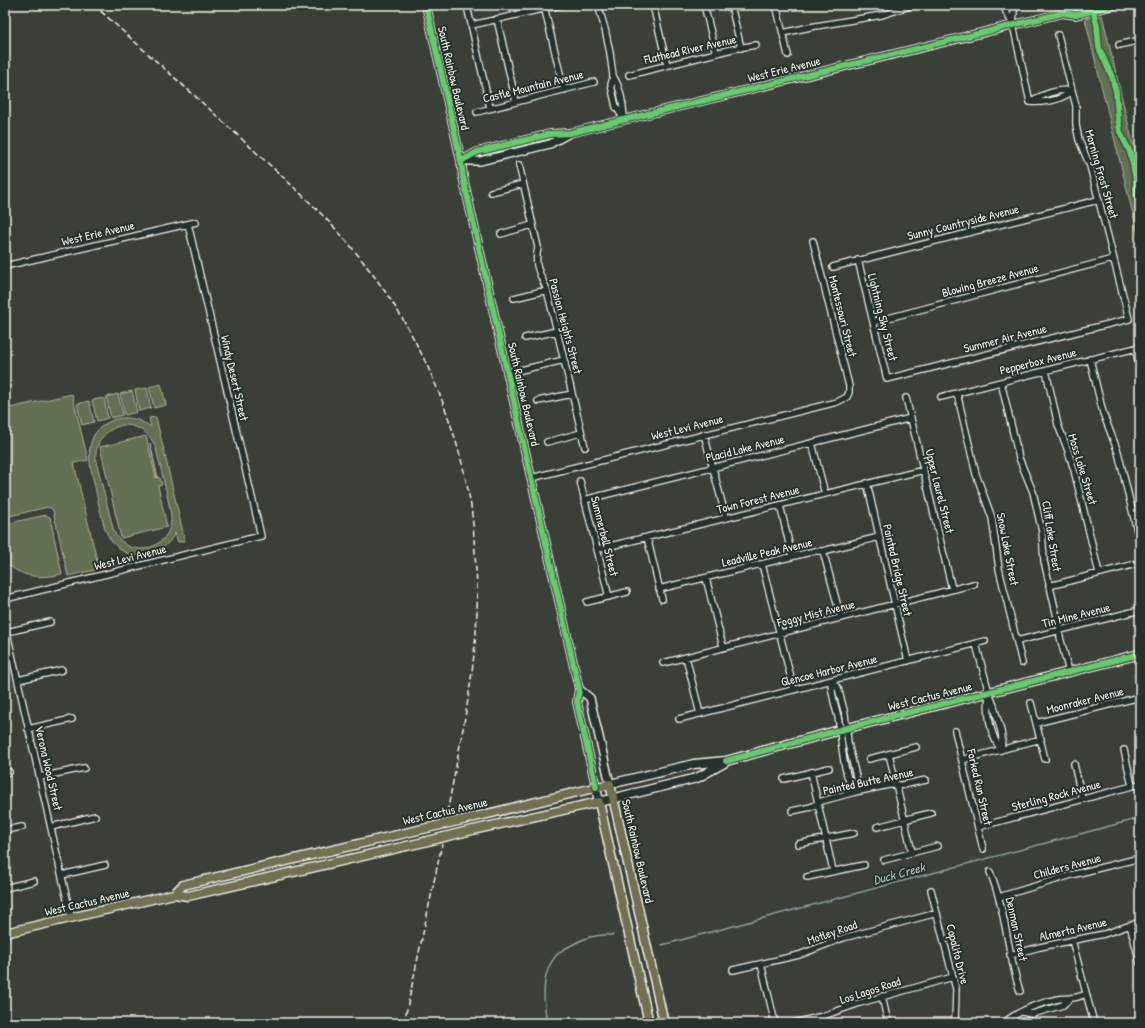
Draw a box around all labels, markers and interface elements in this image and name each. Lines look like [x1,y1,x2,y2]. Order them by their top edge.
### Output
street label: South Rainbow Boulevard [434,24,474,132]
street label: Flathead River Avenue [641,30,738,68]
street label: West Erie Avenue [746,52,822,86]
street label: Castle Mountain Avenue [481,65,585,107]
street label: Morning Frost Street [1081,128,1123,221]
street label: Sunny Countryside Avenue [905,200,1021,244]
street label: West Erie Avenue [60,216,136,250]
street label: Blowing Breeze Avenue [940,259,1040,301]
street label: Lightning Sky Street [864,271,902,363]
street label: Montessouri Street [825,274,862,359]
street label: Passion Heights Street [545,276,587,377]
street label: Summer Air Avenue [962,319,1049,357]
street label: Windy Desert Street [217,334,253,423]
street label: South Rainbow Boulevard [504,340,544,448]
street label: Pepperbox Avenue [998,343,1078,379]
street label: West Levi Avenue [649,410,725,444]
street label: Placid Lake Avenue [704,430,786,466]
street label: Moss Lake Street [1064,431,1102,508]
street label: Upper Laurel Street [921,447,959,536]
street label: Town Forest Avenue [715,480,801,518]
street label: Summerbell Street [587,494,623,578]
street label: Cliff Lake Street [1038,500,1066,573]
street label: Snow Lake Street [993,511,1024,588]
street label: Painted Bridge Street [879,522,917,618]
street label: Leadville Peak Avenue [720,533,814,571]
street label: West Levi Avenue [92,540,168,574]
street label: Foggy Mist Avenue [774,595,857,631]
street label: Tin Mine Avenue [1040,598,1112,632]
street label: Glencoe Harbor Avenue [779,650,879,690]
street label: West Cactus Avenue [886,677,974,715]
street label: Moonraker Avenue [1045,682,1126,718]
street label: Verona Wood Street [31,724,67,813]
street label: Forked Run Street [963,746,997,828]
street label: Painted Butte Avenue [821,763,915,799]
street label: Sterling Rock Avenue [1010,775,1103,815]
street label: West Cactus Avenue [401,793,489,829]
street label: South Rainbow Boulevard [618,797,658,905]
street label: Childers Avenue [1031,849,1103,883]
water label: Duck Creek [871,857,928,889]
street label: West Cactus Avenue [43,884,131,920]
street label: Denman Street [1002,895,1032,963]
street label: Almerta Avenue [1038,913,1109,945]
street label: Motley Road [805,915,859,948]
street label: Copalito Drive [942,922,974,986]
street label: Los Lagos Road [837,972,903,1008]

